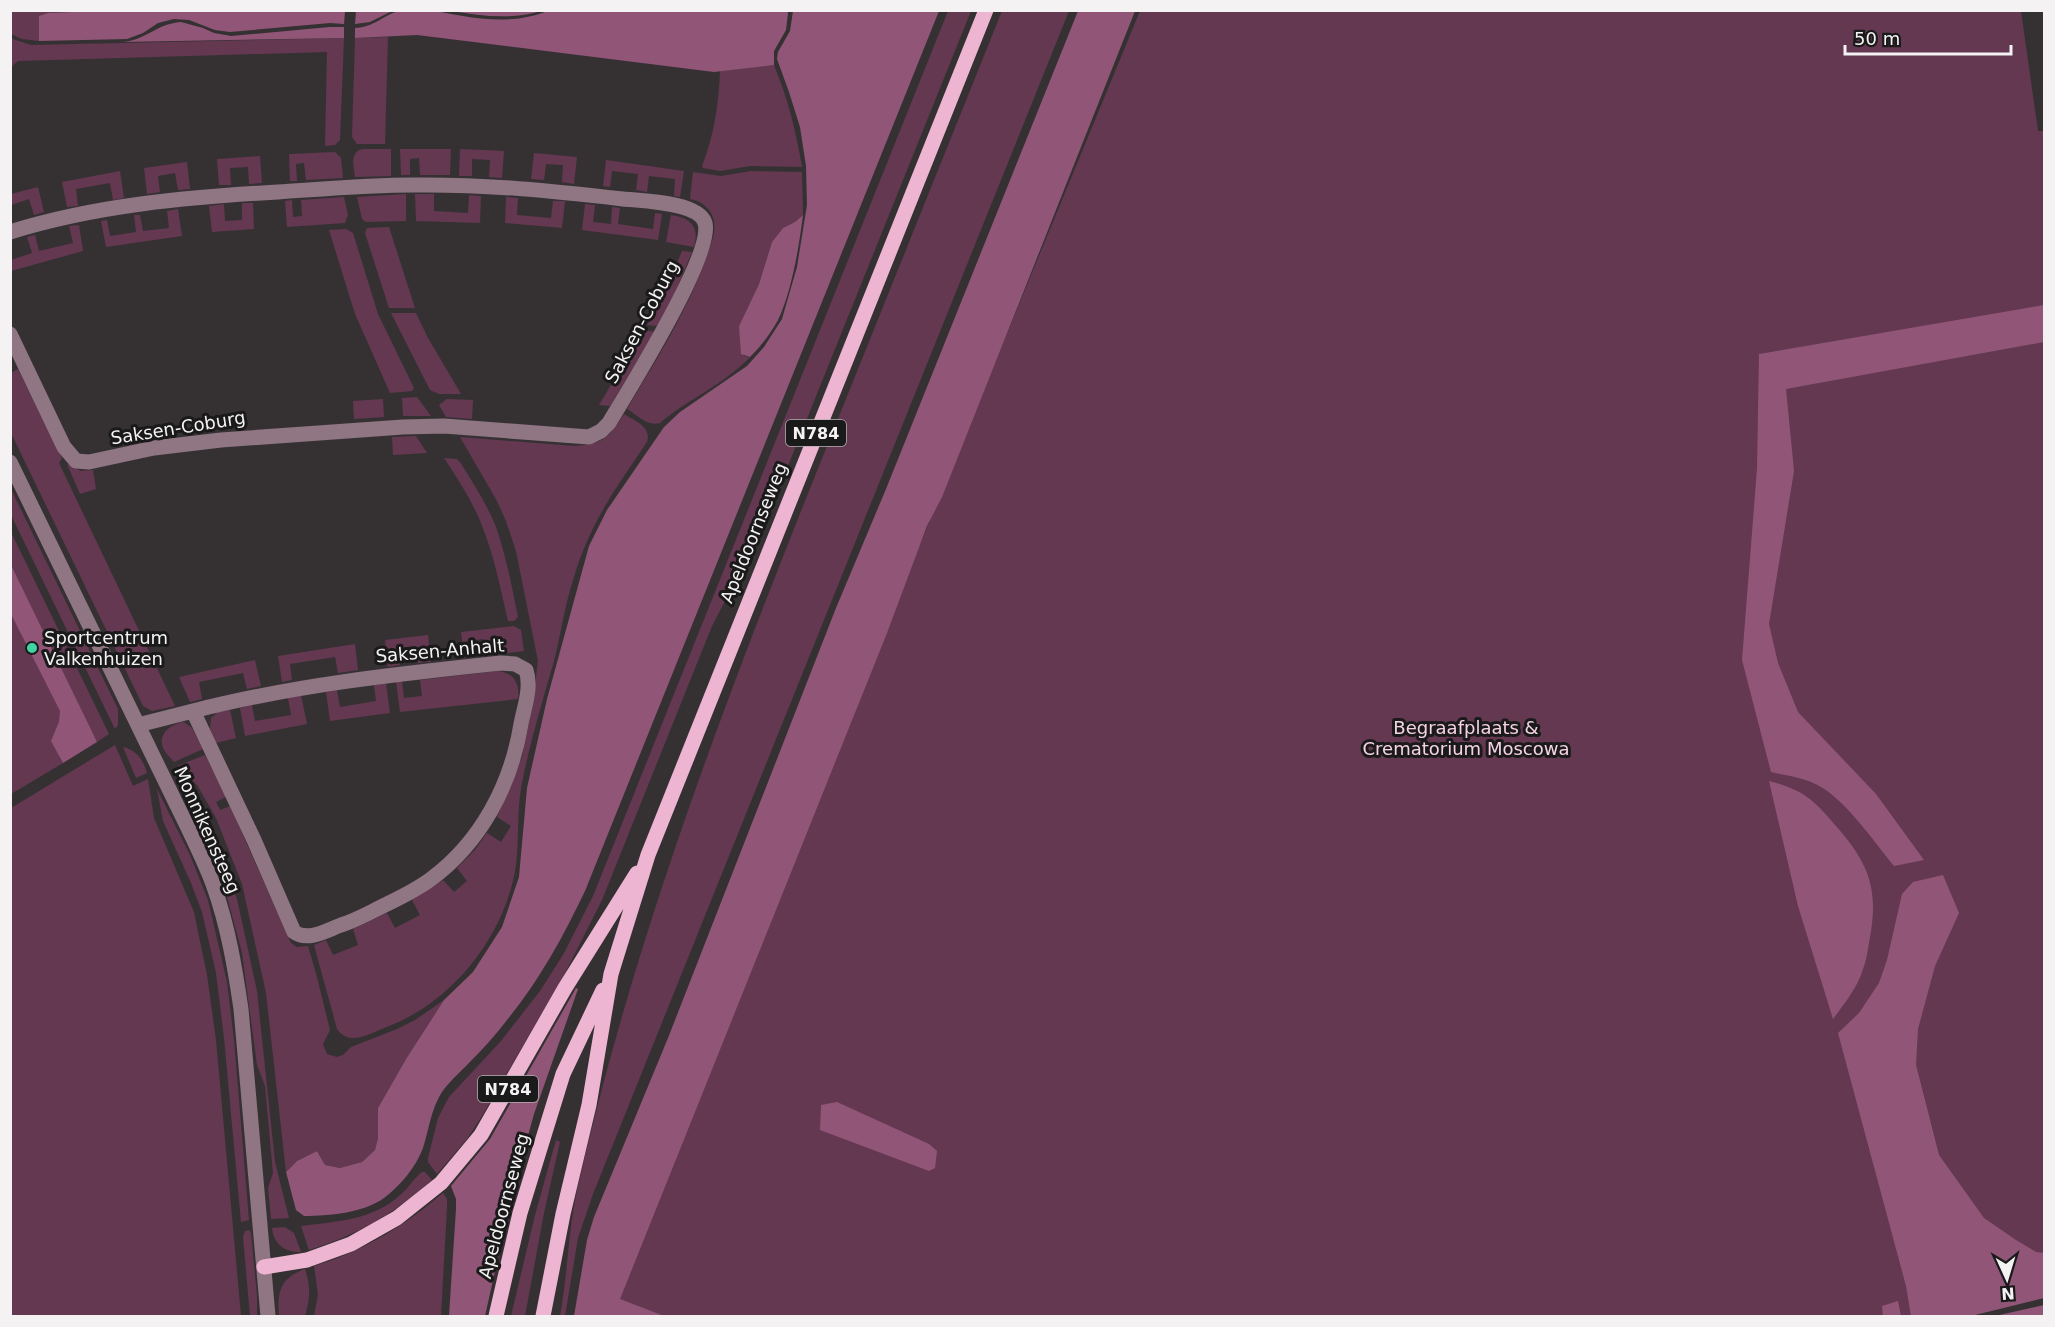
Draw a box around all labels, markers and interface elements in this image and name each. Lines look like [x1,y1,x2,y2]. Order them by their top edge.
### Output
scale bar [1845,18,2012,56]
text: 50 m [1854,28,1900,49]
street label: Saksen-Coburg [600,257,683,387]
street label: Saksen-Coburg [109,406,247,449]
road number: N784 [786,420,846,446]
street label: Apeldoornseweg [716,460,791,606]
place label: Sportcentrum Valkenhuizen [44,627,168,669]
street label: Saksen-Anhalt [375,634,505,667]
marker: Sportcentrum Valkenhuizen [25,641,39,655]
park label: Begraafplaats & Crematorium Moscowa [1363,717,1569,759]
street label: Monnikensteeg [170,763,245,896]
road number: N784 [478,1076,538,1102]
street label: Apeldoornseweg [474,1131,533,1281]
north arrow [1977,1249,2037,1309]
text: N [2001,1284,2015,1303]

